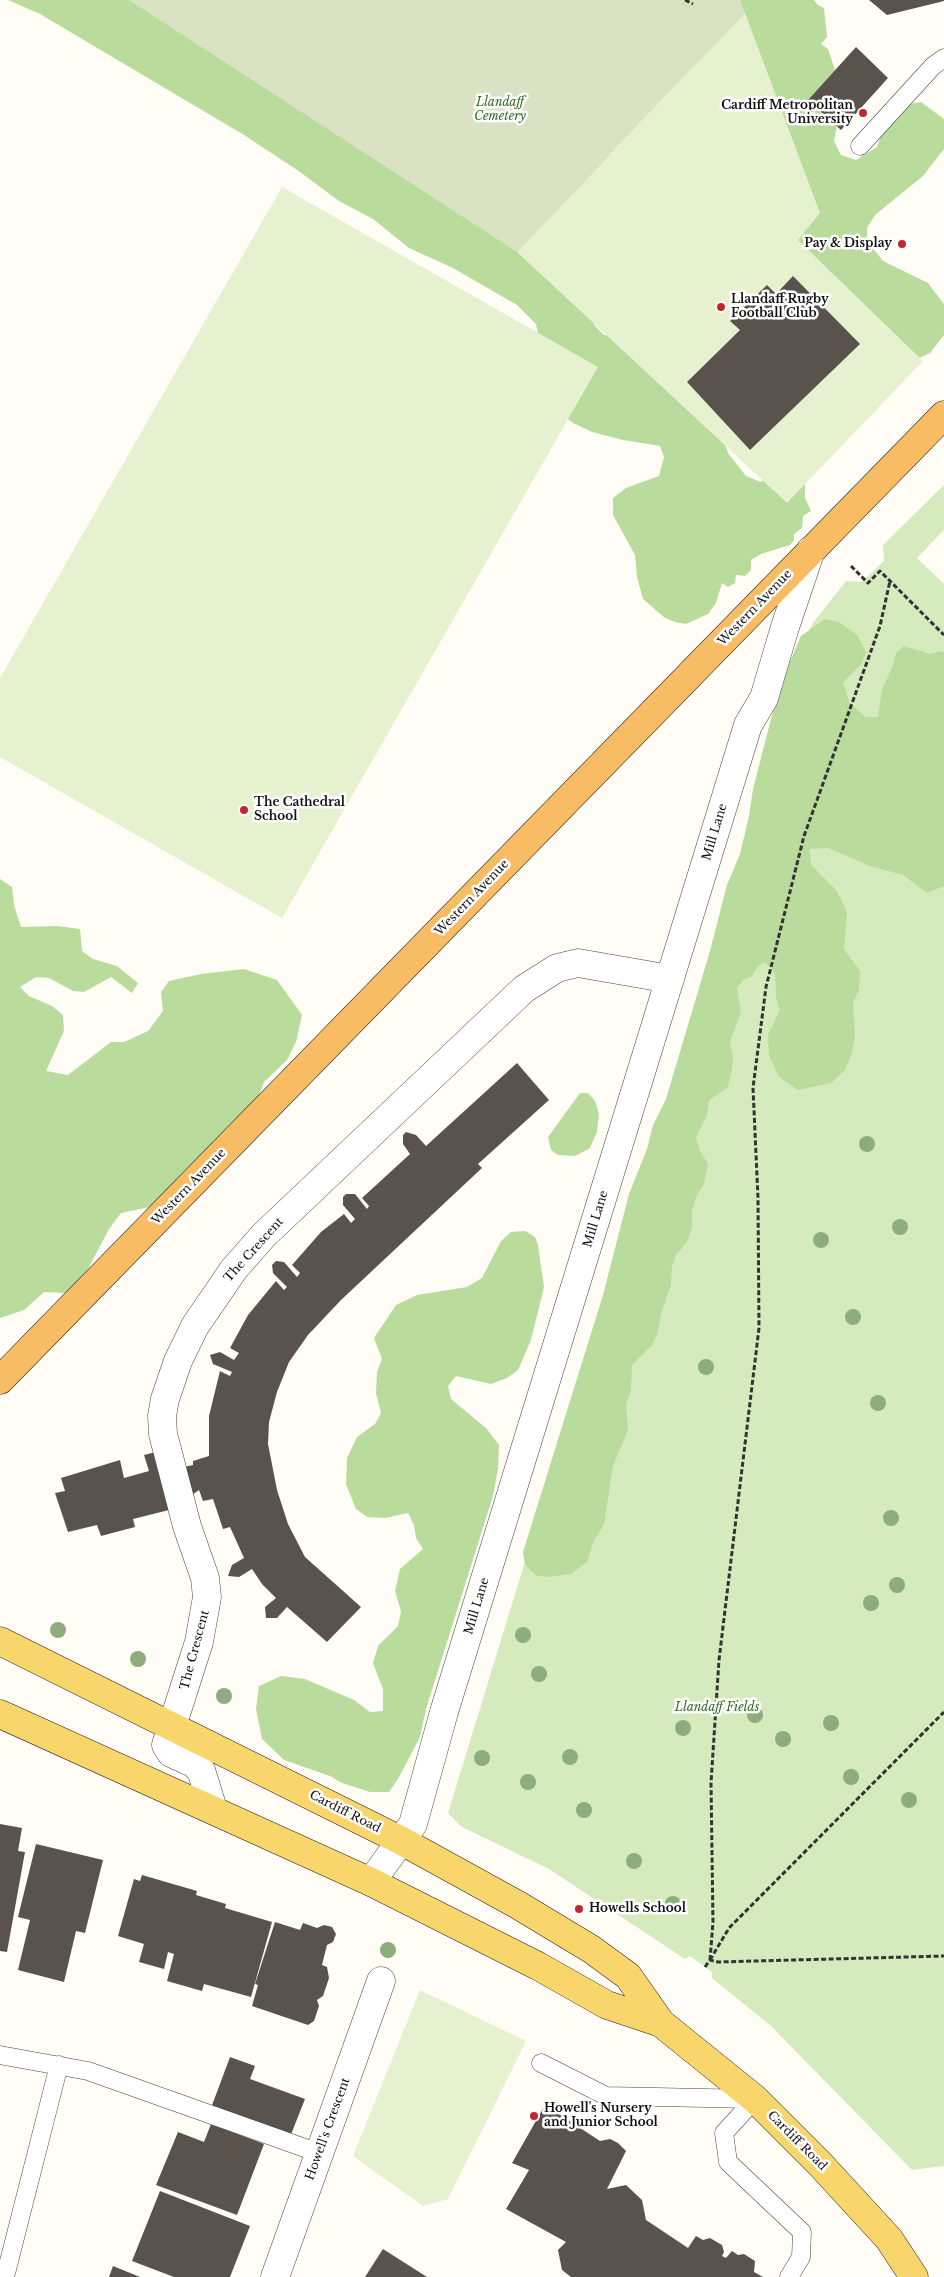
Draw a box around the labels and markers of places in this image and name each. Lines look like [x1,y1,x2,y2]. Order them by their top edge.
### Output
place label: Cardiff Metropolitan University [721,99,853,127]
marker: Cardiff Metropolitan University [857,107,869,119]
place label: Pay & Display [804,237,892,251]
marker: Pay & Display [896,238,908,250]
place label: Llandaff Rugby Football Club [731,293,829,321]
marker: Llandaff Rugby Football Club [715,301,727,313]
place label: The Cathedral School [254,796,345,824]
marker: The Cathedral School [238,804,250,816]
place label: Howells School [589,1902,686,1916]
marker: Howells School [573,1903,585,1915]
place label: Howell's Nursery and Junior School [544,2102,658,2130]
marker: Howell's Nursery and Junior School [528,2110,540,2122]

